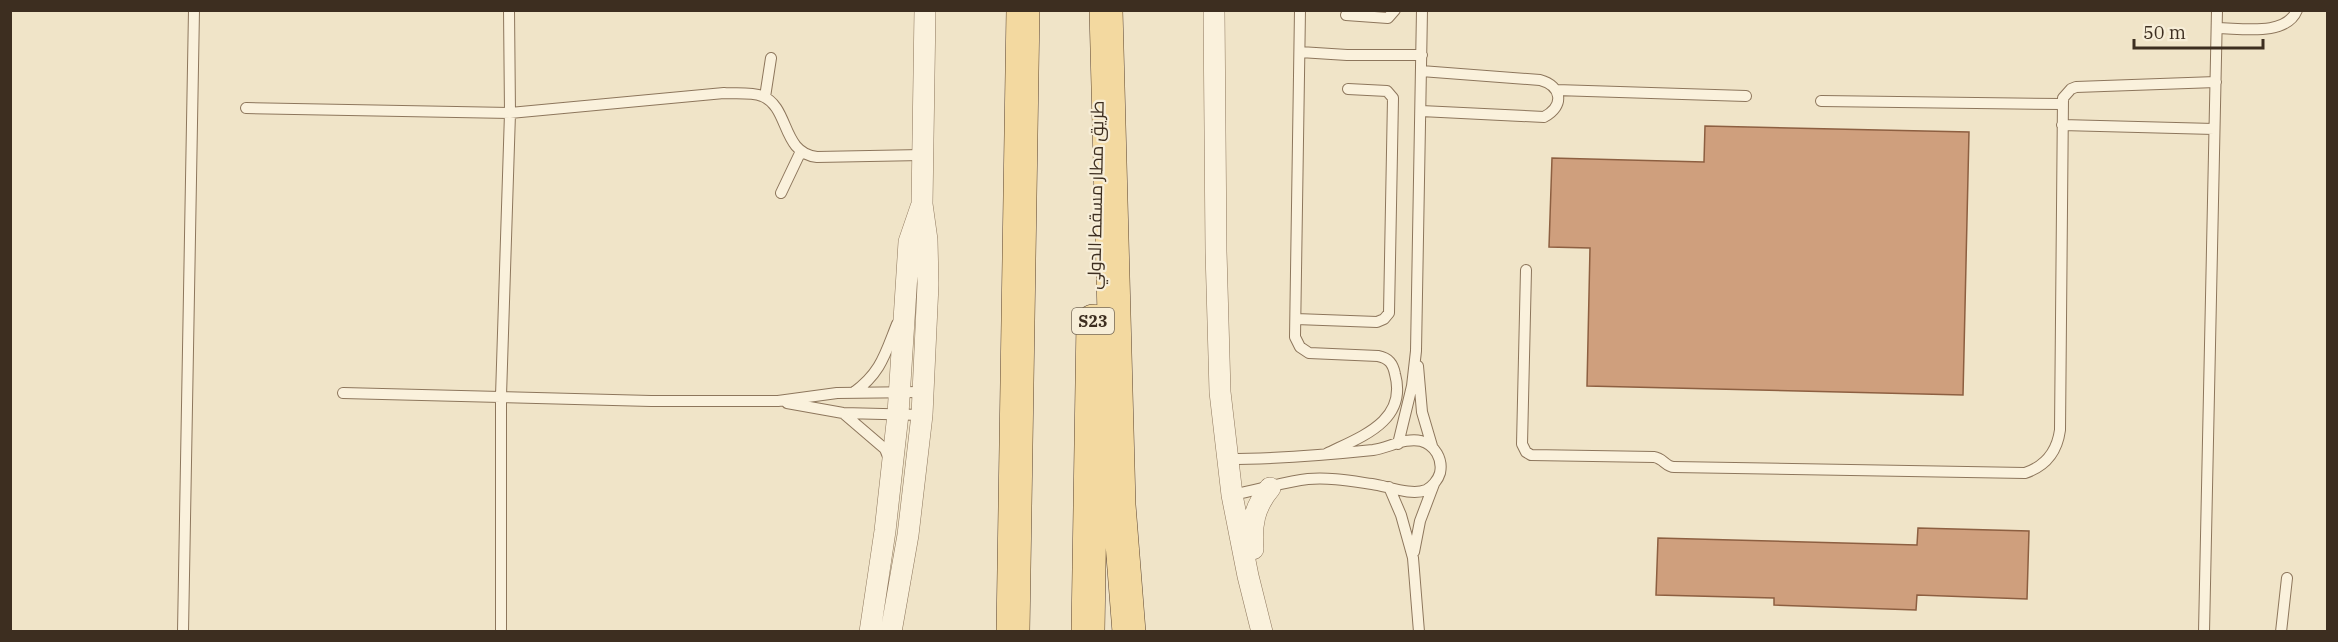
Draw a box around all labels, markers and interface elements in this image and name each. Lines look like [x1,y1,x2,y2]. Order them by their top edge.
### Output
scale bar [2134,12,2263,50]
text: 50 m [2143,21,2186,44]
street label: طريق مطار مسقط الدولي [1082,100,1112,290]
road number: S23 [1072,308,1114,334]

